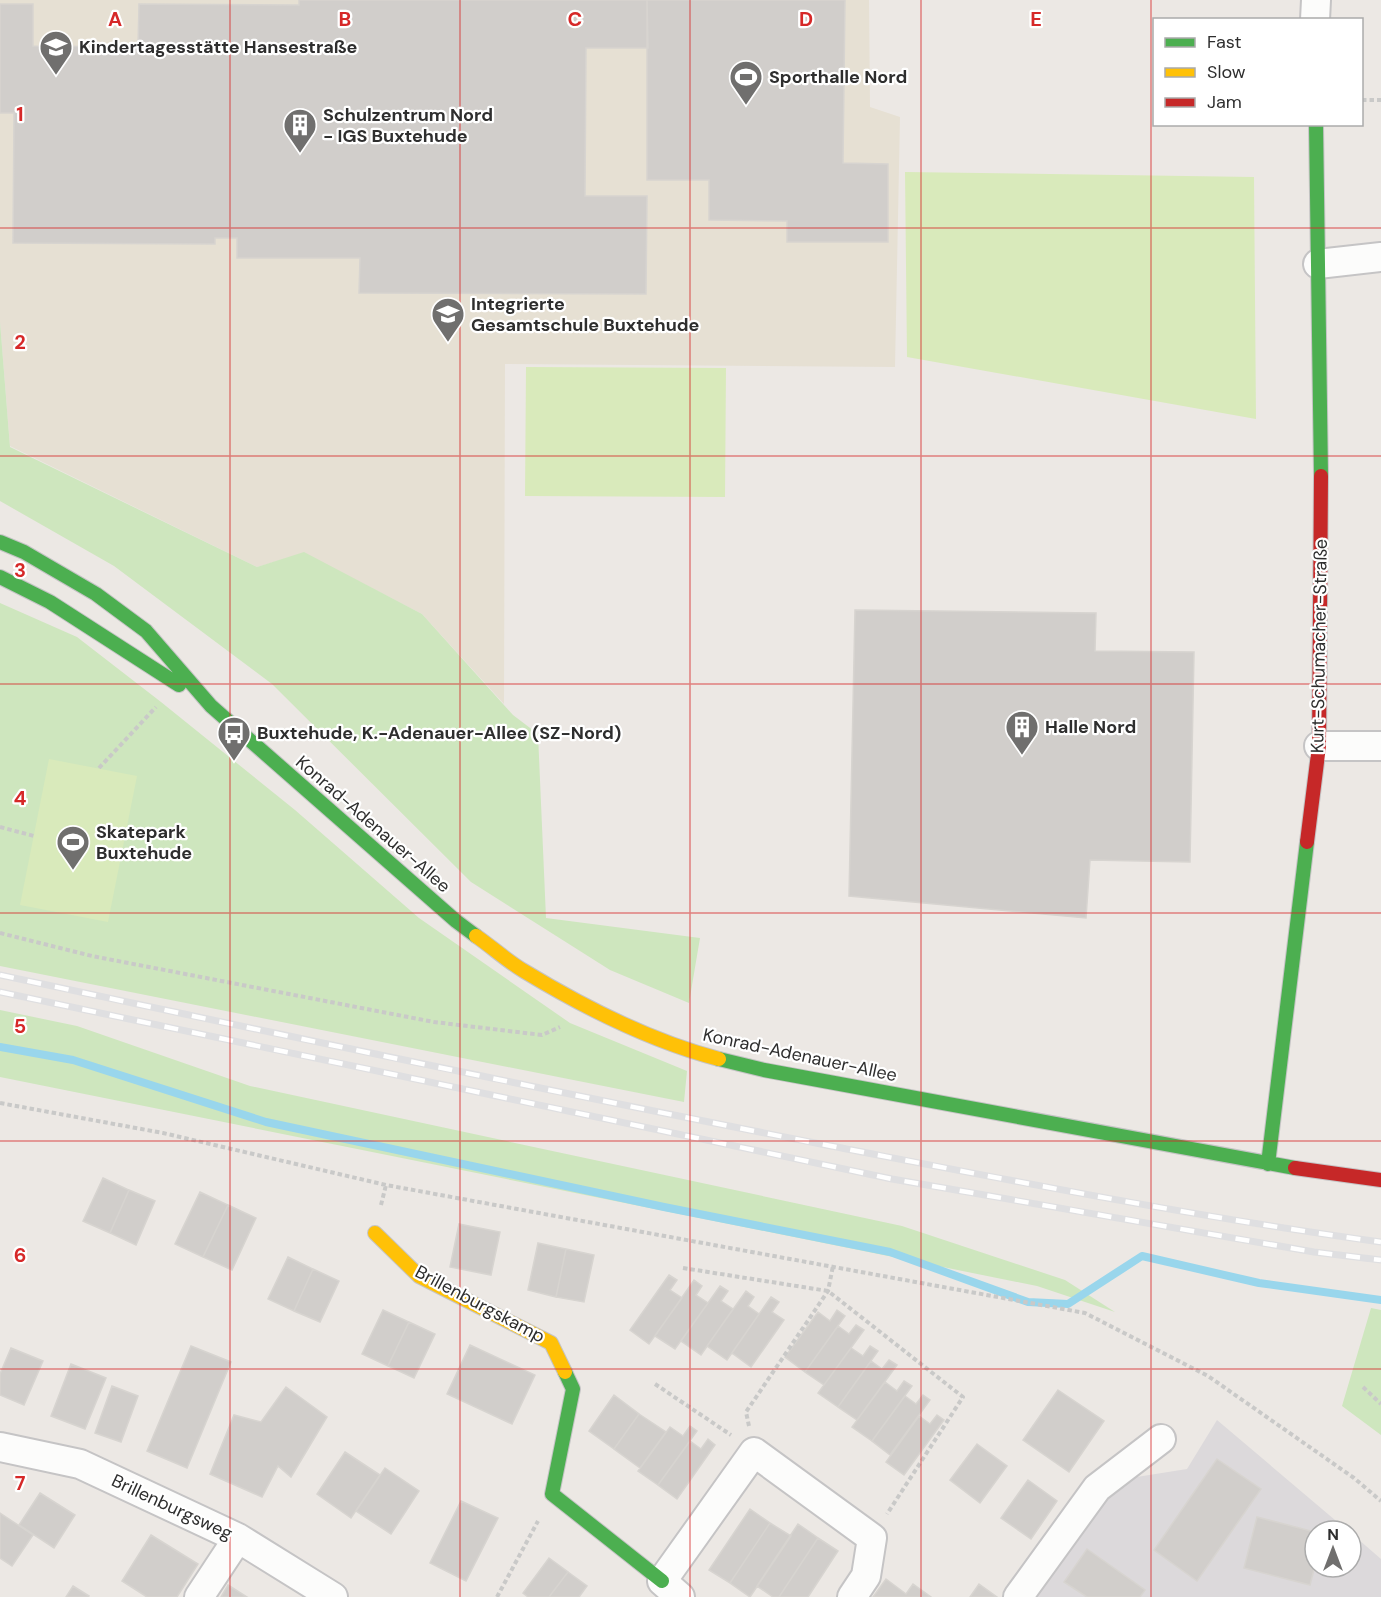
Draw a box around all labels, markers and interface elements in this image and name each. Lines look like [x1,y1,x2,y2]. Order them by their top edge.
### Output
text: A [108,6,122,32]
text: B [339,6,351,32]
text: C [568,6,582,32]
text: D [799,6,813,32]
text: E [1030,6,1042,32]
legend [1153,18,1363,126]
school or university icon: Kindertagesstätte Hansestraße [38,29,74,76]
text: Fast [1207,30,1242,54]
place label: Kindertagesstätte Hansestraße [79,35,358,59]
sports icon: Sporthalle Nord [728,59,764,106]
text: Slow [1207,60,1246,84]
place label: Sporthalle Nord [769,65,907,89]
text: Jam [1207,90,1242,114]
text: 1 [16,101,24,127]
place label: Schulzentrum Nord - IGS Buxtehude [323,103,493,148]
building icon: Schulzentrum Nord - IGS Buxtehude [282,107,318,154]
place label: Integrierte Gesamtschule Buxtehude [471,292,700,337]
school or university icon: Integrierte Gesamtschule Buxtehude [430,296,466,343]
text: 2 [14,329,26,355]
street label: Kurt-Schumacher-Straße [1305,539,1333,753]
text: 3 [14,557,26,583]
building icon: Halle Nord [1004,709,1040,756]
bus stop icon: Buxtehude, K.-Adenauer-Allee (SZ-Nord) [216,715,252,762]
place label: Halle Nord [1045,715,1136,739]
place label: Buxtehude, K.-Adenauer-Allee (SZ-Nord) [257,721,621,745]
street label: Konrad-Adenauer-Allee [290,750,456,898]
text: 4 [14,785,27,811]
place label: Skatepark Buxtehude [96,820,192,865]
sports icon: Skatepark Buxtehude [55,824,91,871]
text: 5 [14,1013,26,1039]
street label: Konrad-Adenauer-Allee [701,1023,899,1087]
text: 6 [14,1242,26,1268]
street label: Brillenburgskamp [411,1260,549,1348]
street label: Brillenburgsweg [108,1468,236,1546]
text: 7 [15,1470,26,1496]
north arrow [1303,1519,1363,1579]
text: N [1327,1524,1339,1545]

